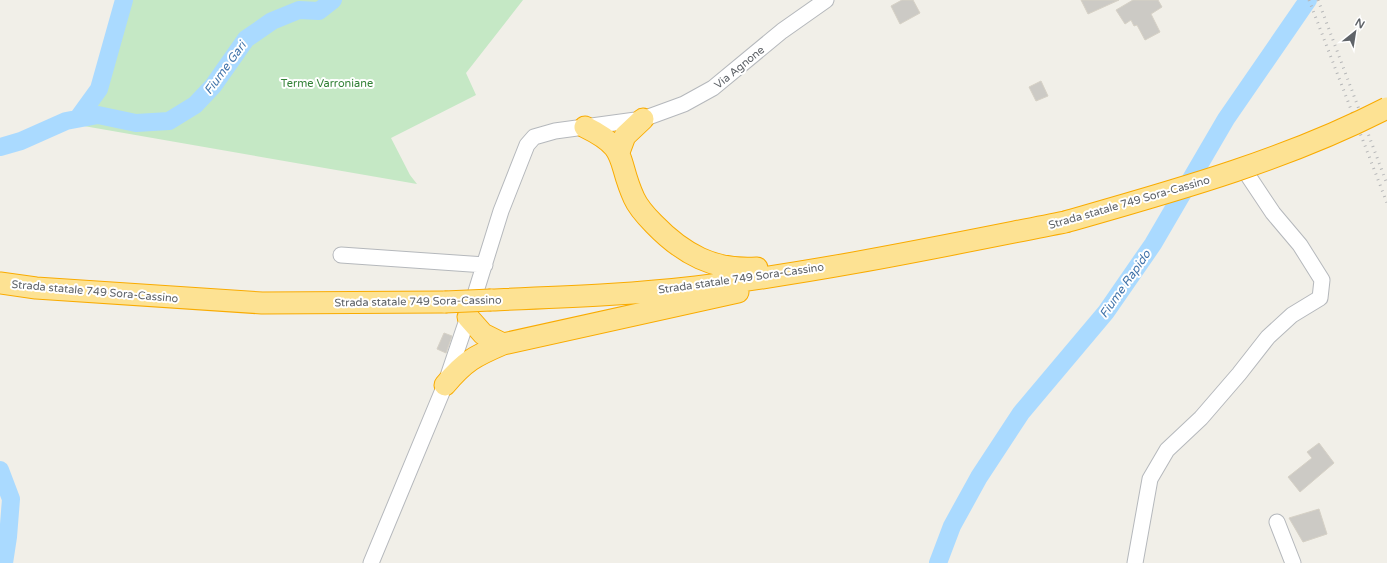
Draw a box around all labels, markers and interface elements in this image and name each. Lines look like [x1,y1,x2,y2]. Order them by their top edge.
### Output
north arrow [1335,12,1375,52]
text: N [1353,16,1367,32]
water label: Fiume Gari [201,37,250,97]
street label: Via Agnone [712,43,767,92]
park label: Terme Varroniane [281,77,373,90]
street label: Strada statale 749 Sora-Cassino [1047,173,1212,232]
water label: Fiume Rapido [1097,247,1154,320]
street label: Strada statale 749 Sora-Cassino [657,260,825,297]
street label: Strada statale 749 Sora-Cassino [11,278,179,305]
street label: Strada statale 749 Sora-Cassino [334,294,502,309]

